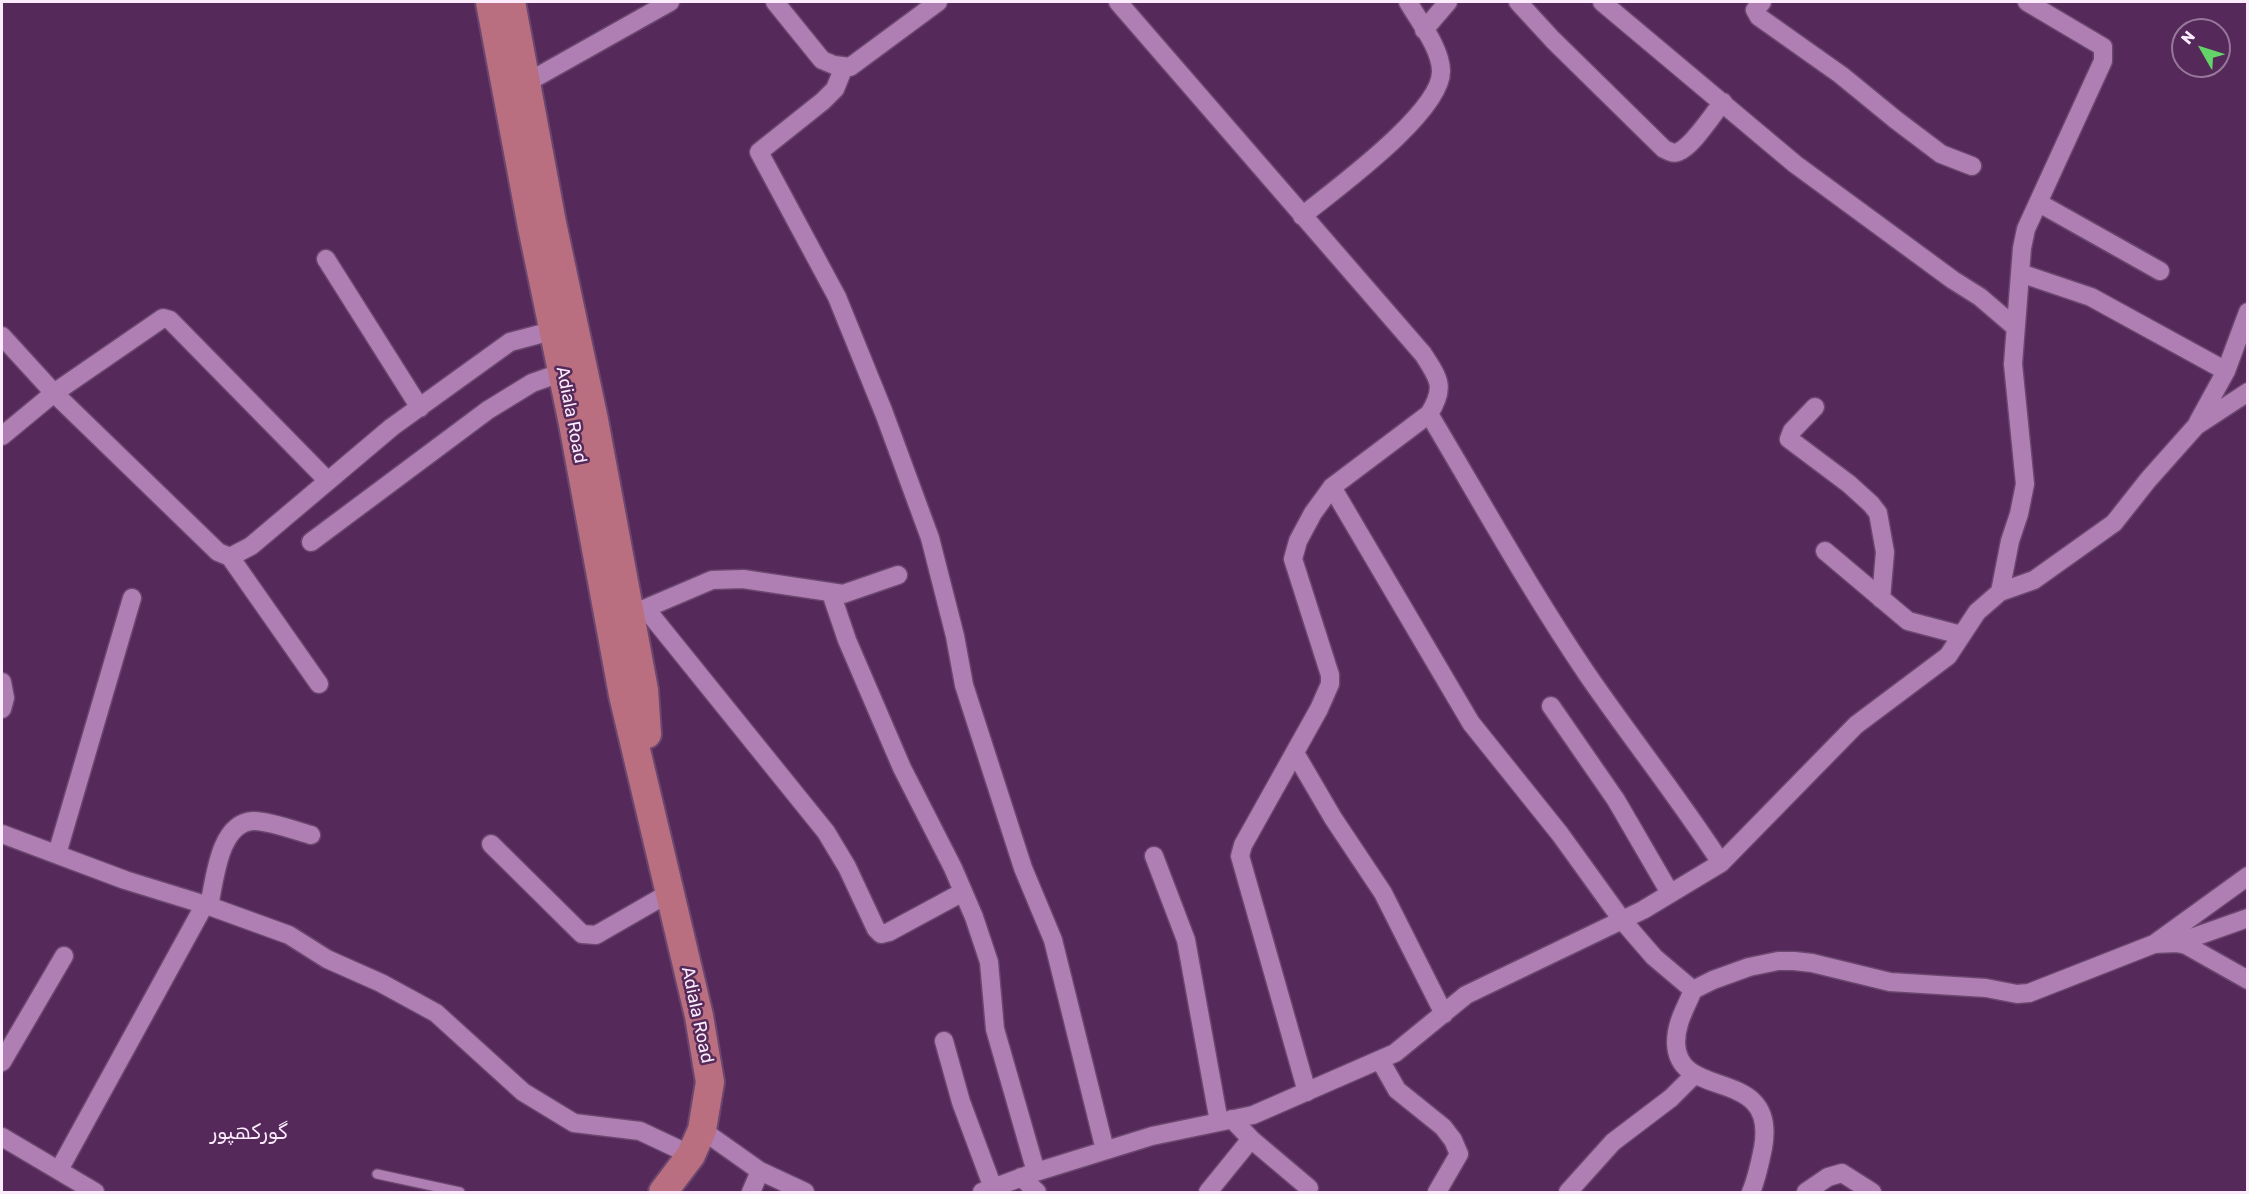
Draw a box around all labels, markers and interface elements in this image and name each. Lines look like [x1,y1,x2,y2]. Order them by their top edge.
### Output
north arrow [2171,18,2231,78]
text: N [2177,27,2199,48]
street label: Adiala Road [551,365,591,465]
street label: Adiala Road [676,965,718,1065]
district label: گورکھپور [210,1120,288,1146]

